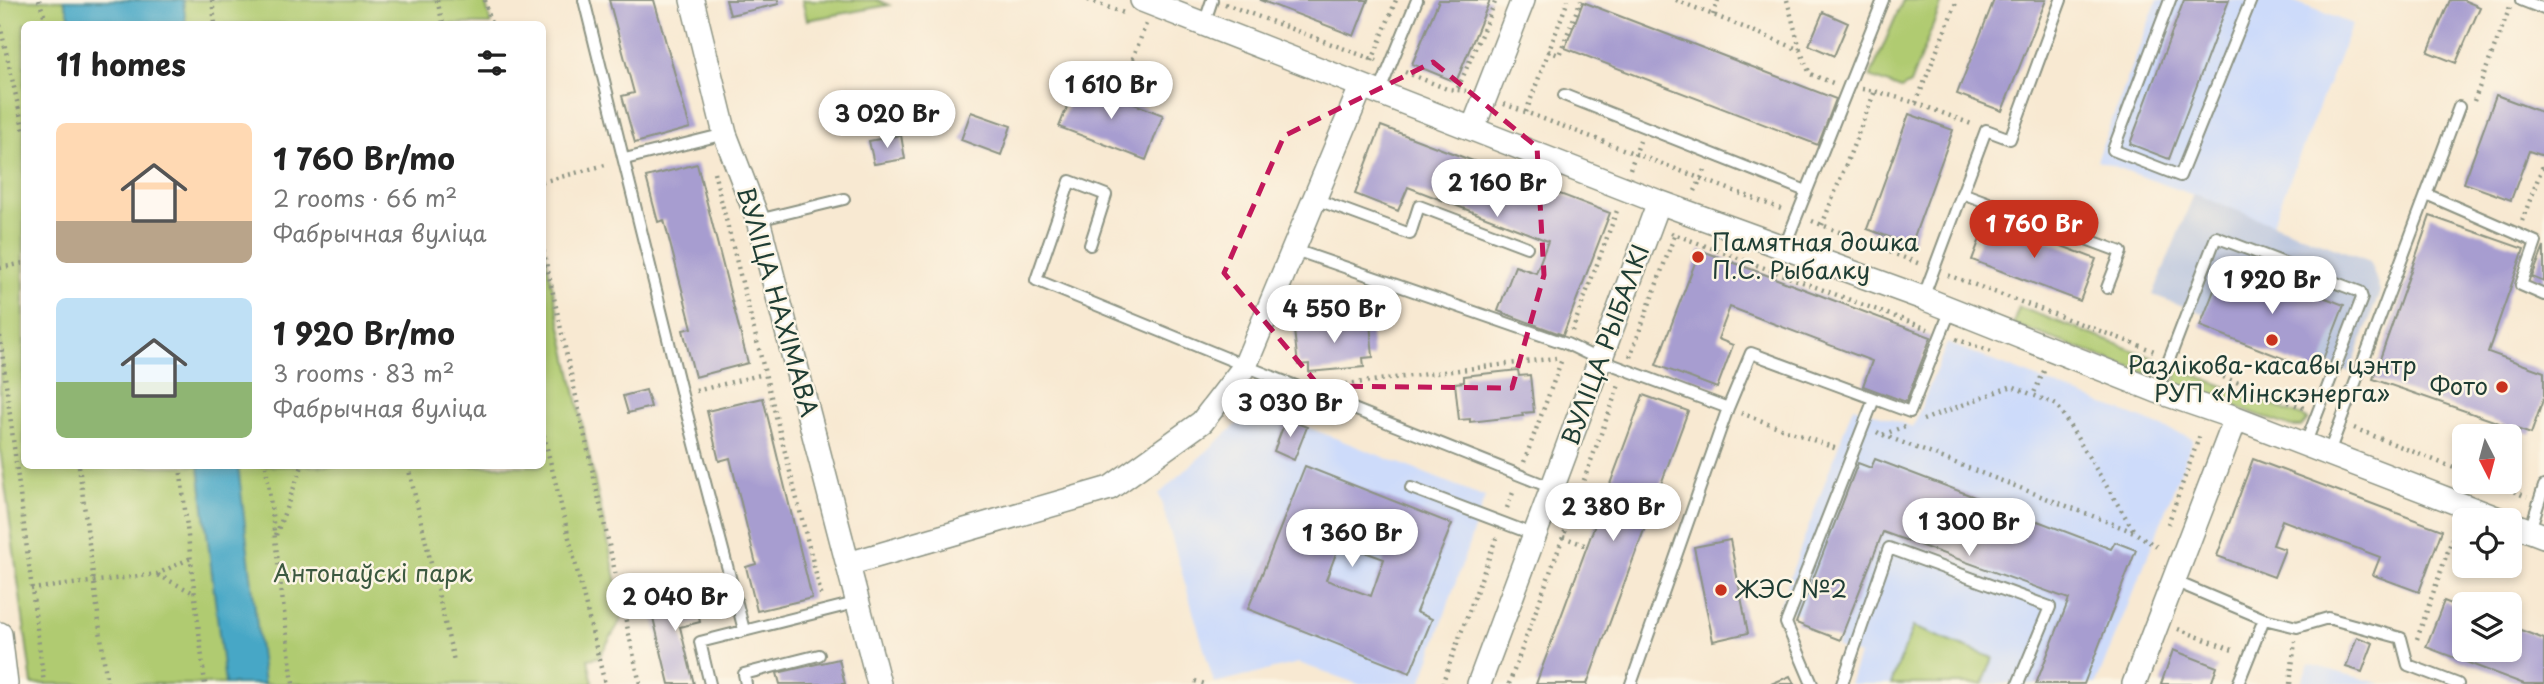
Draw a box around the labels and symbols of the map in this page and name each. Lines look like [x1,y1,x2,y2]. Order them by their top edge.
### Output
pin: 1 610 Br [1039,61,1183,121]
pin: 3 020 Br [815,90,959,150]
pin: 2 160 Br [1425,160,1569,219]
street label: ВУЛІЦА НАХІМАВА [729,182,829,421]
pin: 1 760 Br [1962,201,2106,260]
place label: Памятная дошка П.С. Рыбалку [1712,223,1919,287]
street label: ВУЛІЦА РЫБАЛКІ [1551,239,1657,450]
marker: Памятная дошка П.С. Рыбалку [1690,249,1706,265]
pin: 1 920 Br [2200,256,2344,316]
pin: 4 550 Br [1262,286,1406,345]
marker: Разлікова-касавы цэнтр РУП «Мінскэнерга» [2264,332,2280,348]
place label: Разлікова-касавы цэнтр РУП «Мінскэнерга» [2127,346,2417,410]
place label: Фото [2430,367,2488,403]
marker: Фото [2494,379,2510,395]
pin: 3 030 Br [1218,380,1362,439]
north arrow [2452,424,2522,494]
pin: 2 380 Br [1541,484,1685,543]
pin: 1 300 Br [1897,498,2041,558]
pin: 1 360 Br [1280,510,1424,569]
park label: Антонаўскі парк [273,554,473,590]
place label: ЖЭС №2 [1735,570,1847,606]
pin: 2 040 Br [603,574,747,633]
marker: ЖЭС №2 [1713,582,1729,598]

